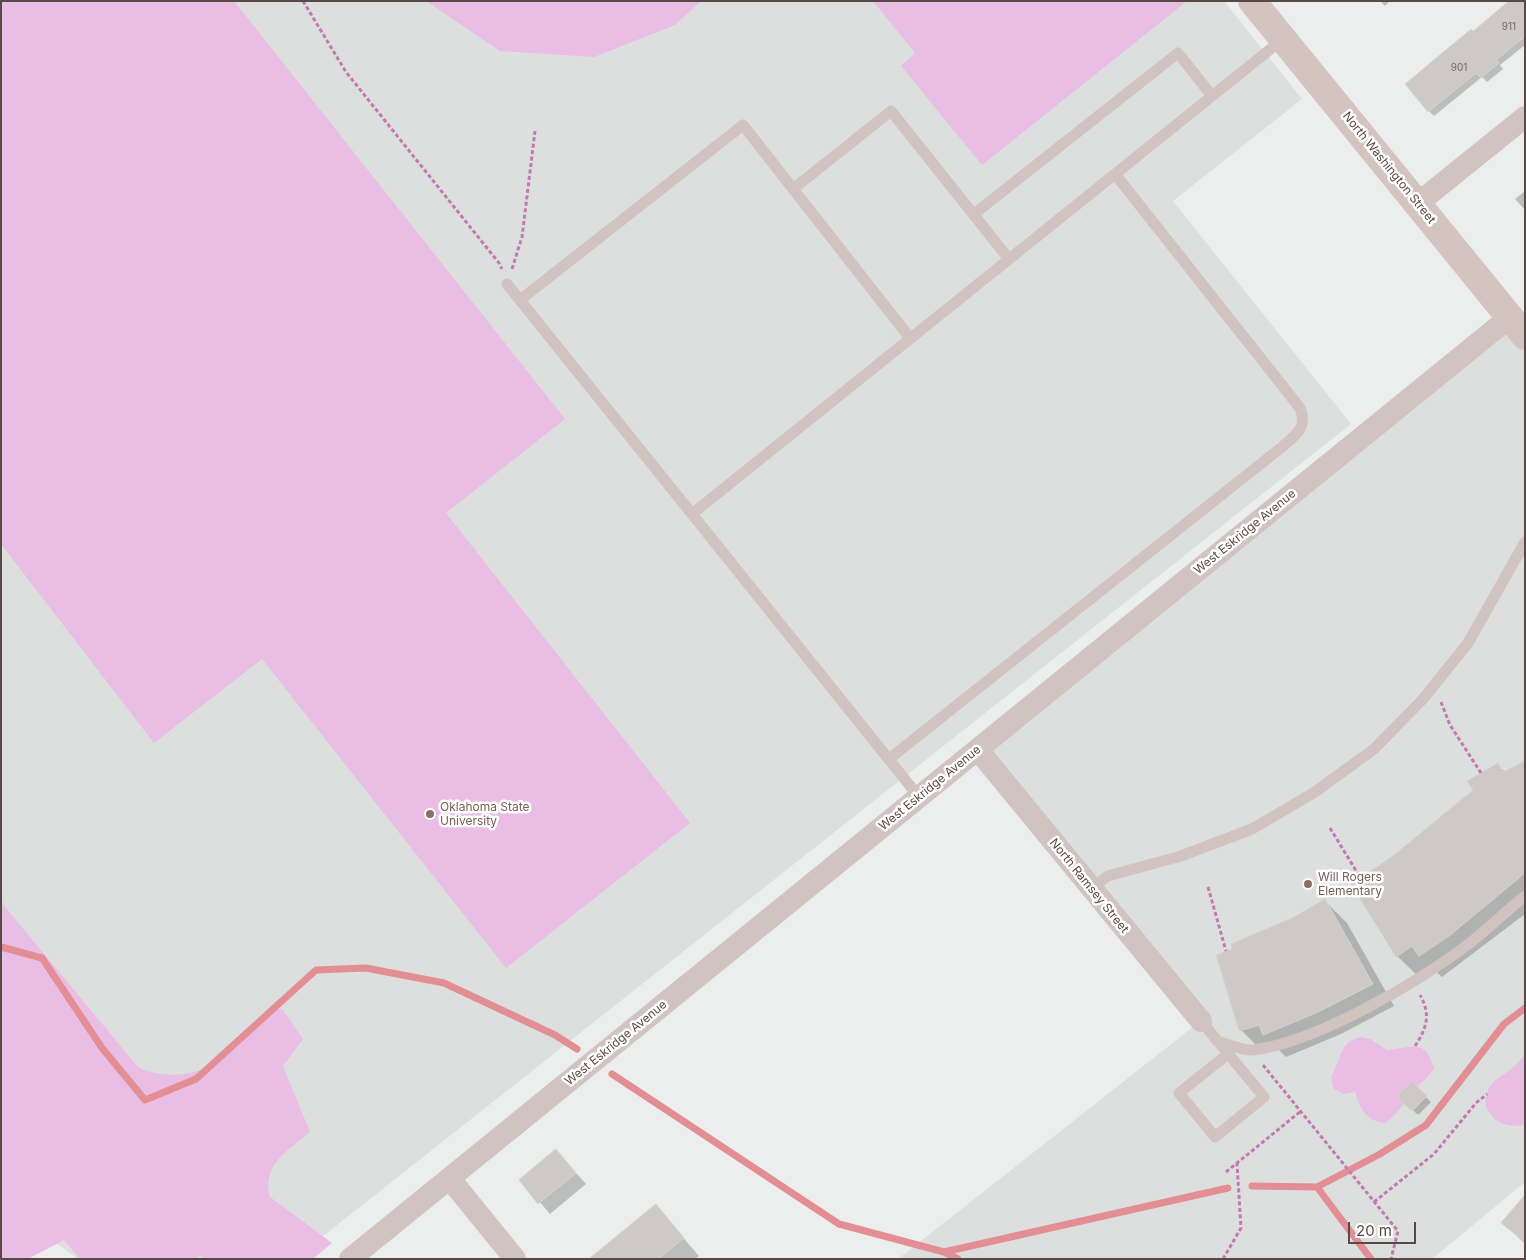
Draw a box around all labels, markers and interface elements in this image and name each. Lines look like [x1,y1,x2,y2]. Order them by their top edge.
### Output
house number: 911 [1502,21,1516,33]
house number: 901 [1451,62,1467,74]
street label: North Washington Street [1340,109,1438,227]
street label: West Eskridge Avenue [1191,486,1299,578]
street label: West Eskridge Avenue [876,742,984,834]
place label: Oklahoma State University [440,800,530,828]
marker: Oklahoma State University [424,808,436,820]
street label: North Ramsey Street [1046,836,1132,936]
place label: Will Rogers Elementary [1318,870,1382,898]
marker: Will Rogers Elementary [1302,878,1314,890]
street label: West Eskridge Avenue [562,997,670,1089]
scale bar [1351,1212,1418,1244]
text: 20 m [1356,1221,1392,1240]

